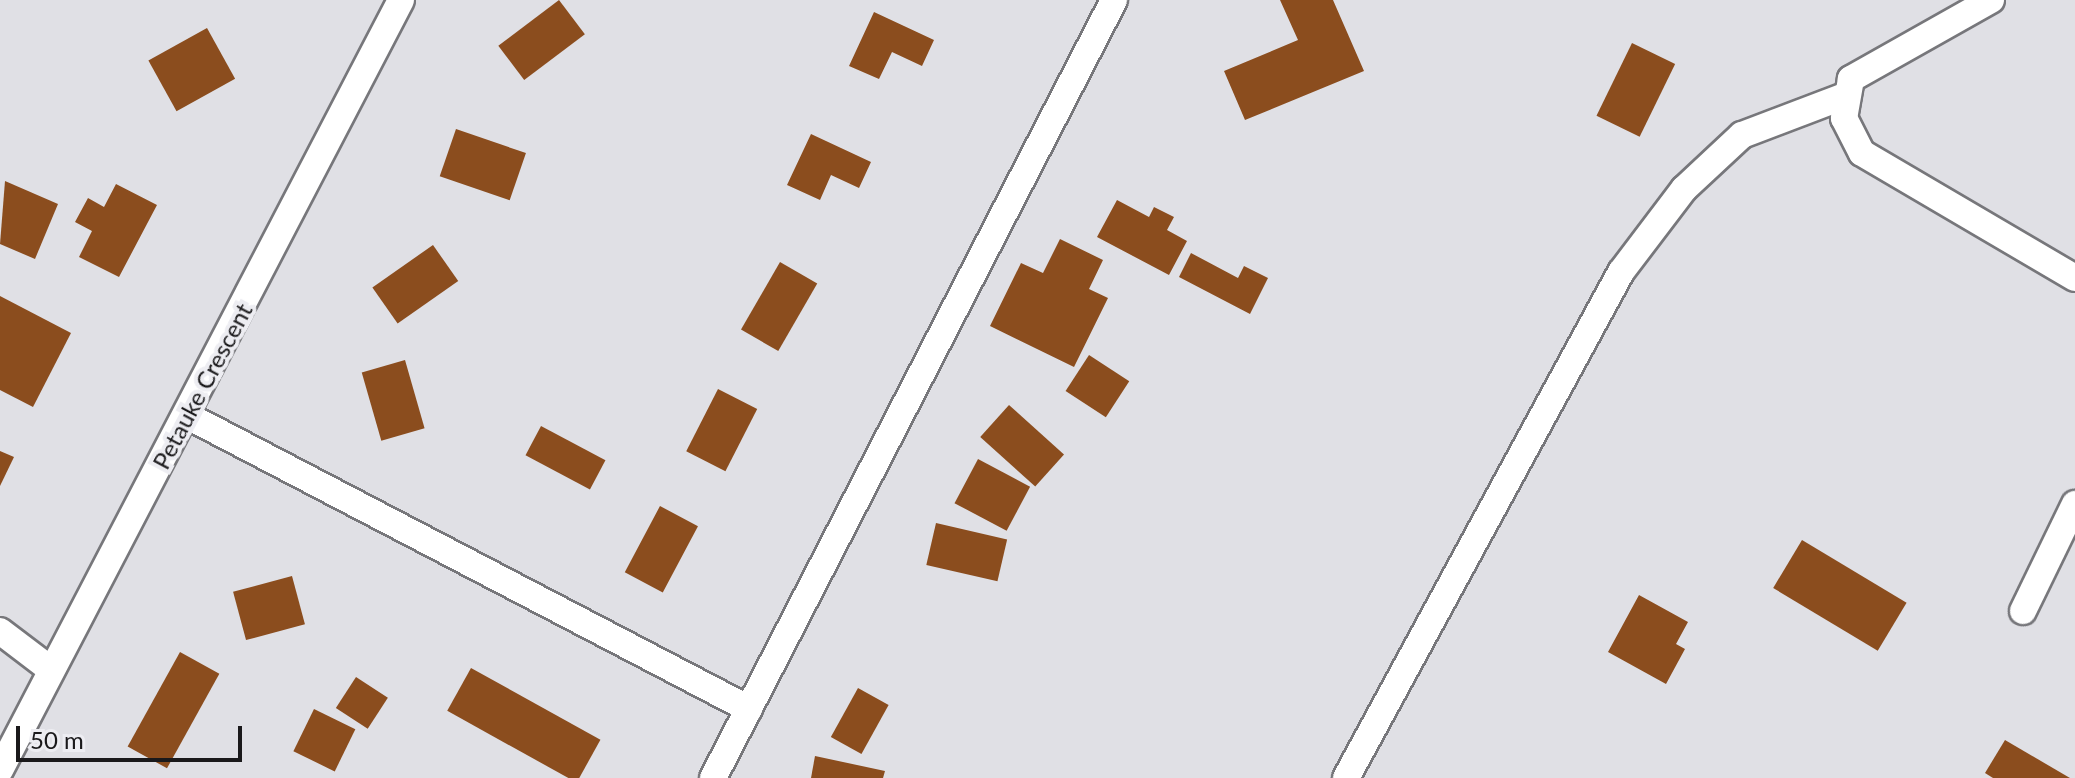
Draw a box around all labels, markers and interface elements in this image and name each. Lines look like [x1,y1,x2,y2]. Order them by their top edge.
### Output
street label: Petauke Crescent [146,298,258,474]
scale bar [20,710,246,760]
text: 50 m [30,725,84,754]

